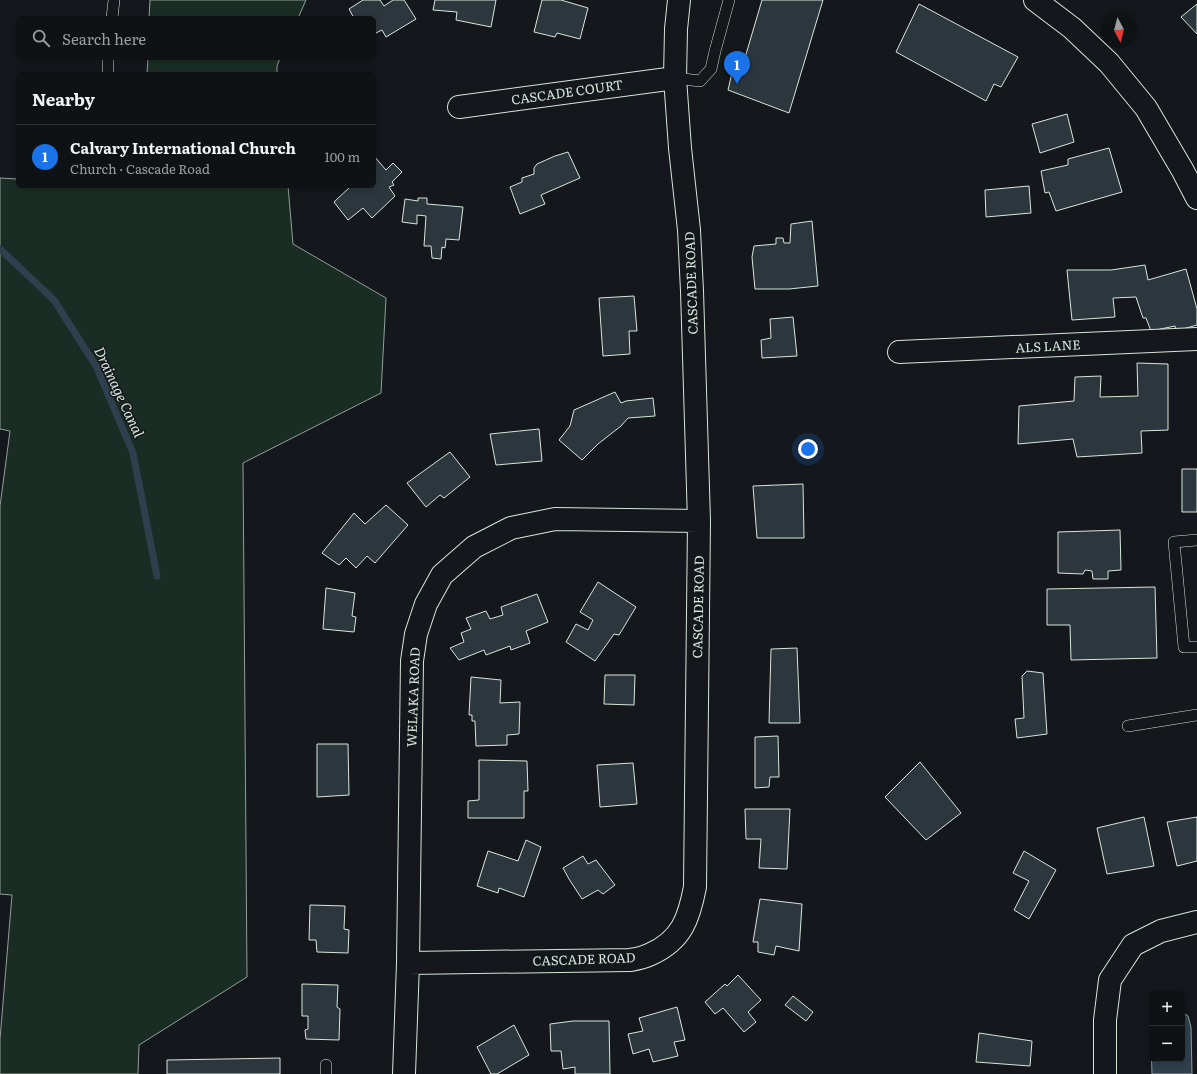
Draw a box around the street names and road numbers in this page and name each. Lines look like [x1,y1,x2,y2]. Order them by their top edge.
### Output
street label: CASCADE COURT [510,74,624,109]
street label: CASCADE ROAD [679,231,702,335]
street label: ALS LANE [1015,334,1081,357]
street label: CASCADE ROAD [687,555,708,659]
street label: WELAKA ROAD [401,647,424,747]
street label: CASCADE ROAD [532,947,636,970]

